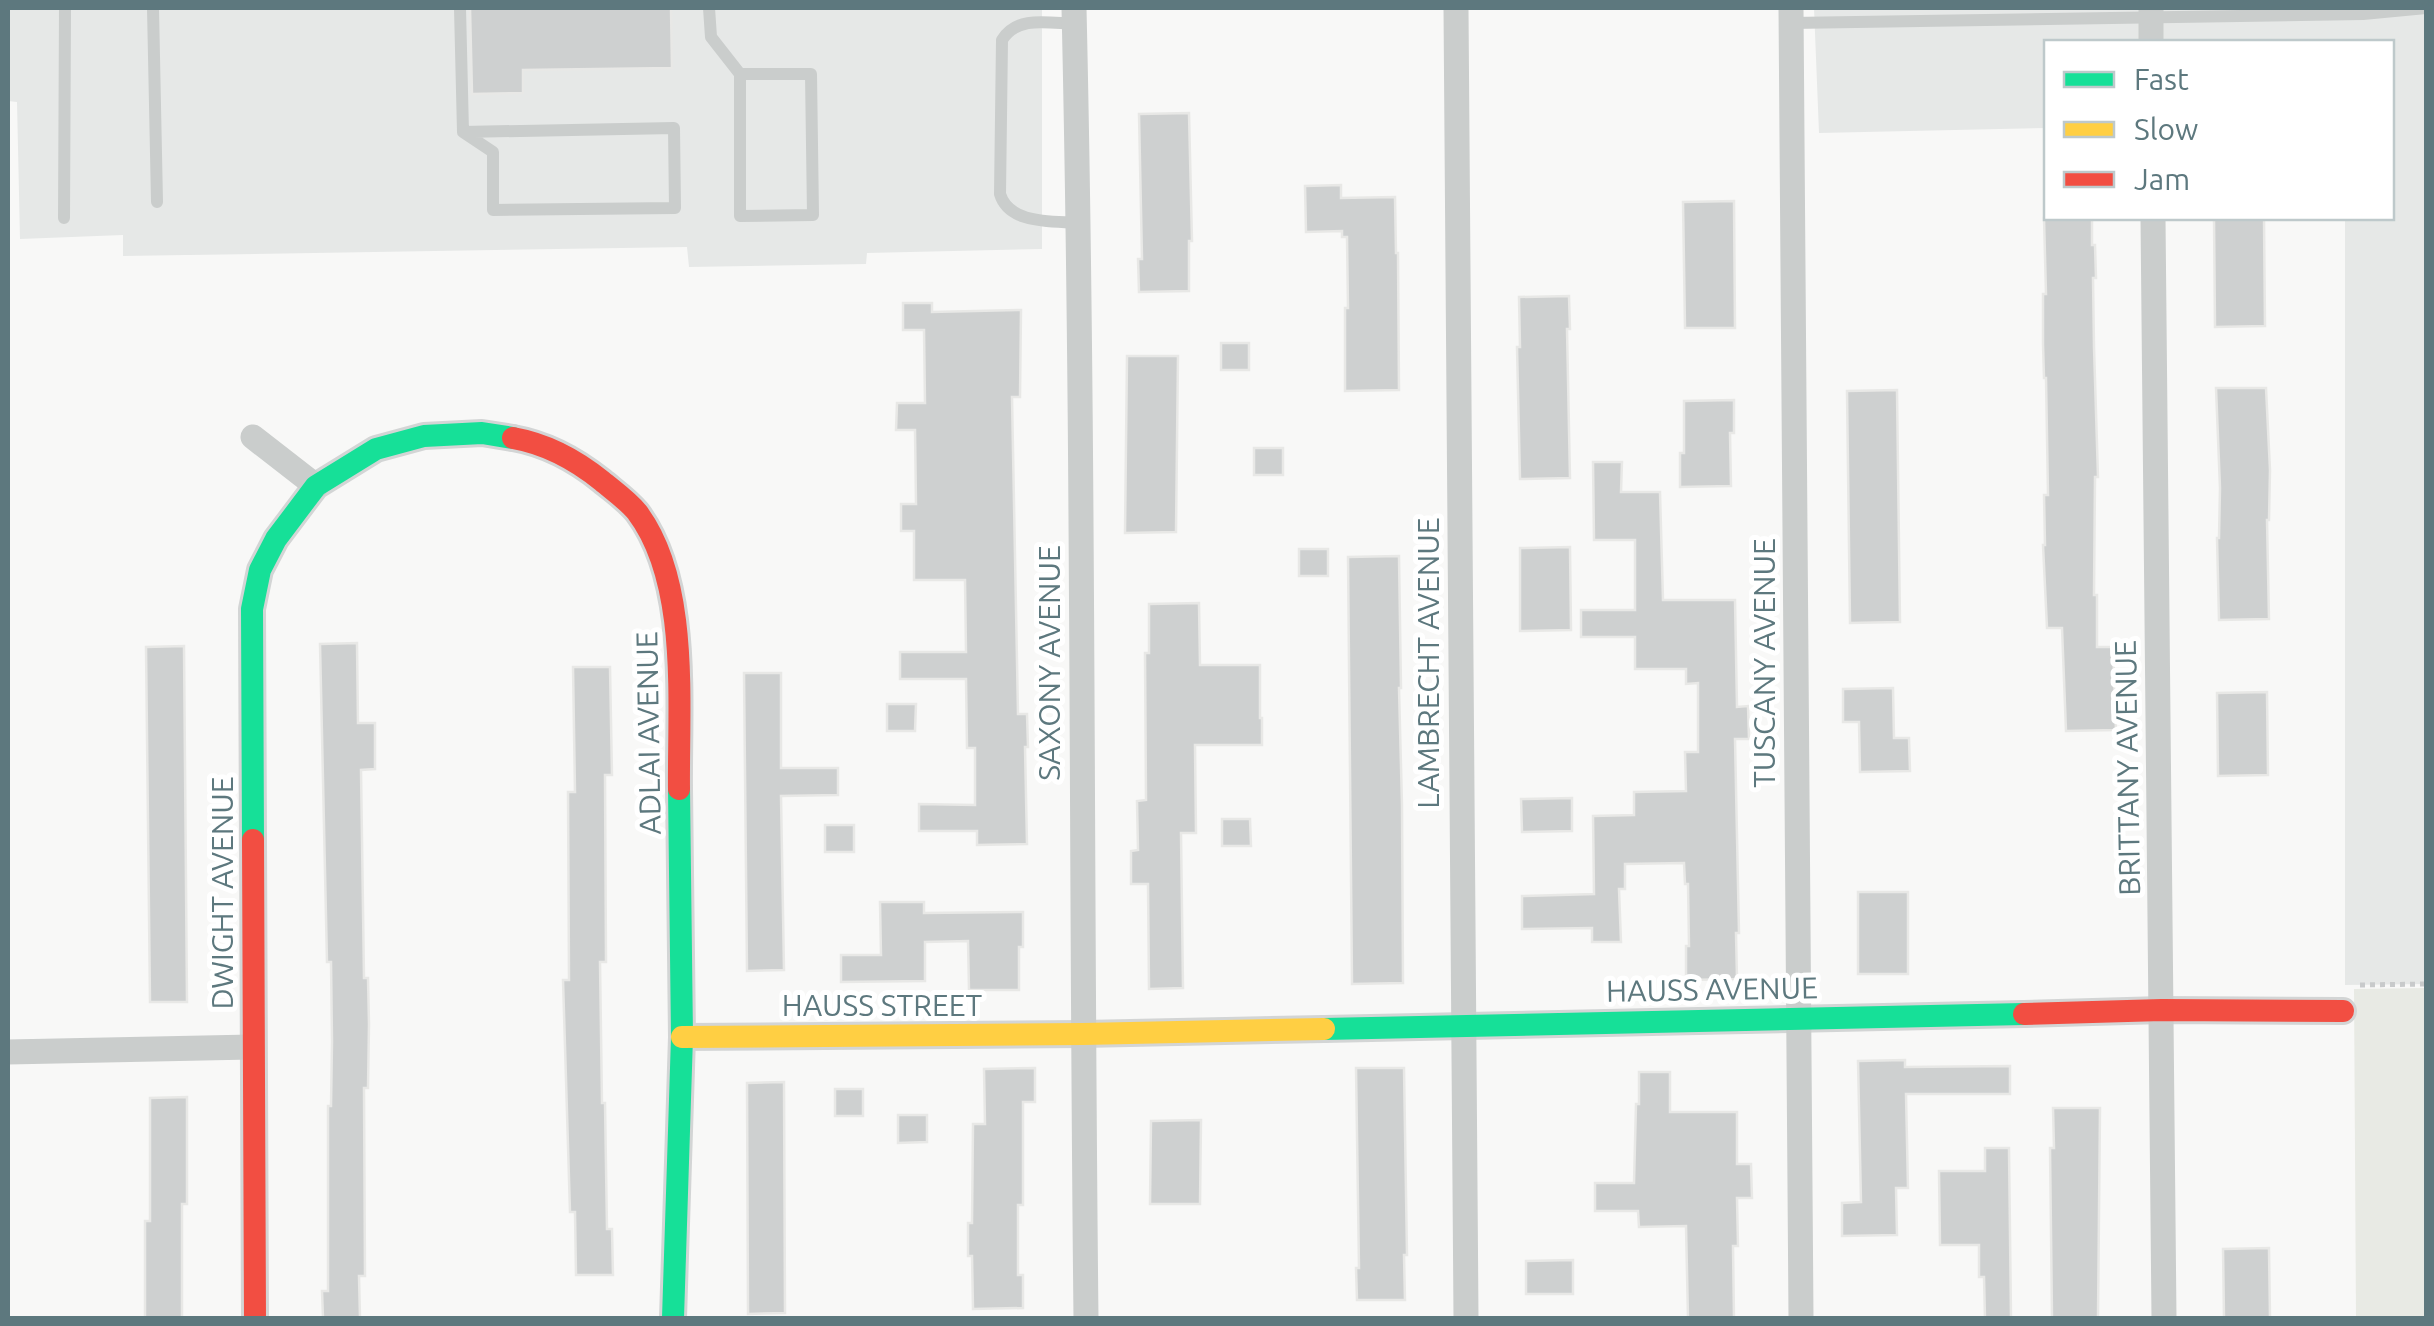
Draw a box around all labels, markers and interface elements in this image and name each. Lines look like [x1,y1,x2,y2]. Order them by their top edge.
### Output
legend [2044,40,2394,220]
text: Fast [2134,62,2189,96]
text: Slow [2134,112,2198,146]
text: Jam [2134,162,2190,196]
street label: LAMBRECHT AVENUE [1411,517,1445,809]
street label: TUSCANY AVENUE [1747,538,1781,788]
street label: SAXONY AVENUE [1032,545,1066,781]
street label: ADLAI AVENUE [629,631,667,835]
street label: BRITTANY AVENUE [2108,640,2146,896]
street label: DWIGHT AVENUE [205,776,239,1010]
street label: HAUSS AVENUE [1606,970,1818,1008]
street label: HAUSS STREET [782,988,983,1022]

